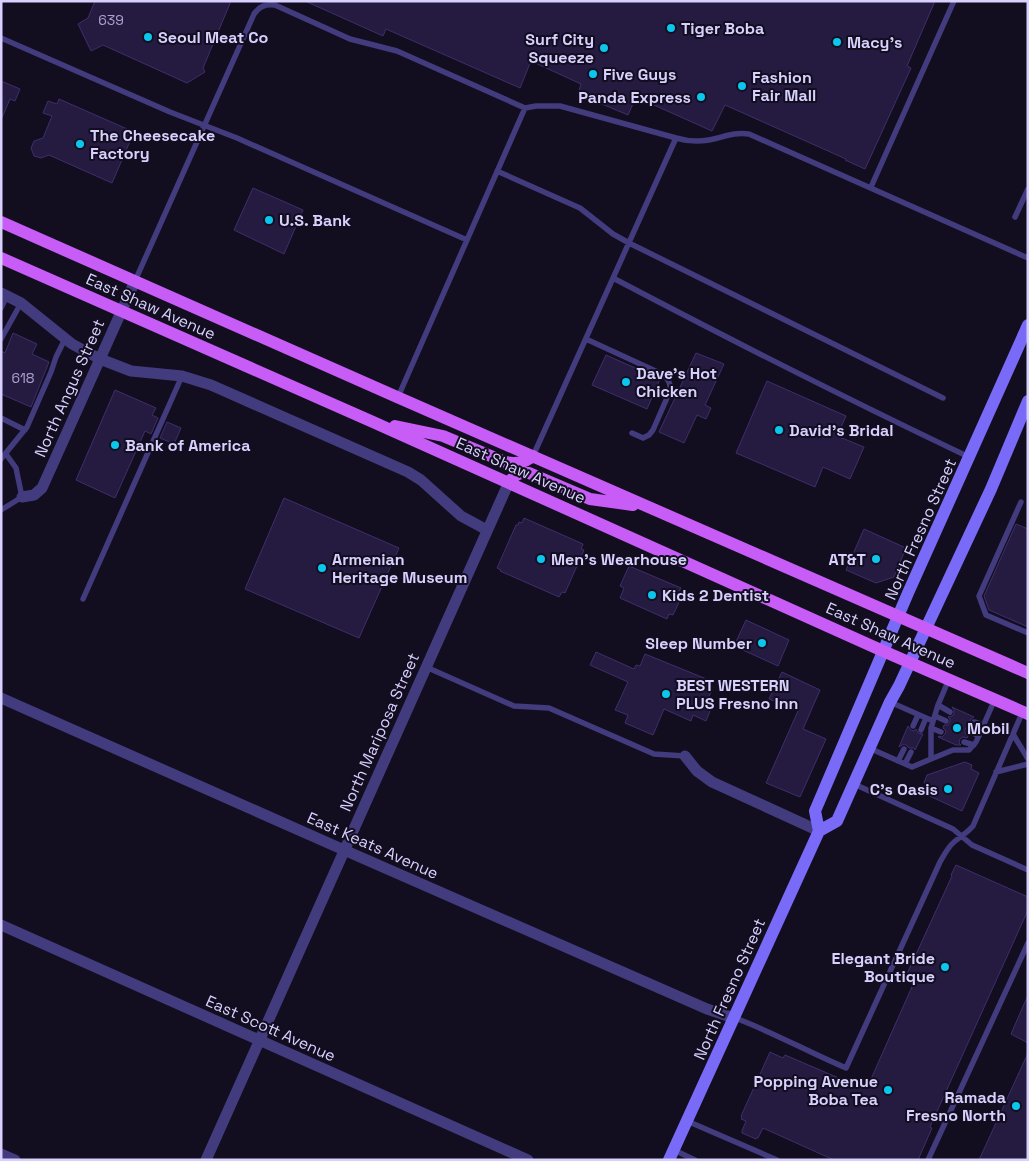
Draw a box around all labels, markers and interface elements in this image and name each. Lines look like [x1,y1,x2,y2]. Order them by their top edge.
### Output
house number: 639 [98,11,124,29]
place label: Tiger Boba [681,18,764,39]
marker: Tiger Boba [665,22,677,34]
place label: Seoul Meat Co [158,27,269,48]
place label: Surf City Squeeze [525,29,594,68]
marker: Seoul Meat Co [142,31,154,43]
place label: Macy's [847,32,902,53]
marker: Macy's [831,36,843,48]
marker: Surf City Squeeze [598,42,610,54]
place label: Five Guys [603,64,676,85]
place label: Fashion Fair Mall [752,67,816,106]
marker: Five Guys [587,68,599,80]
marker: Fashion Fair Mall [736,80,748,92]
place label: Panda Express [578,87,691,108]
marker: Panda Express [695,91,707,103]
place label: The Cheesecake Factory [90,125,215,164]
marker: The Cheesecake Factory [74,138,86,150]
place label: U.S. Bank [279,210,351,231]
marker: U.S. Bank [263,214,275,226]
street label: East Shaw Avenue [83,268,219,344]
street label: North Angus Street [30,316,109,461]
place label: Dave's Hot Chicken [636,363,717,402]
house number: 618 [11,369,35,387]
marker: Dave's Hot Chicken [620,376,632,388]
place label: David's Bridal [789,420,894,441]
marker: David's Bridal [773,424,785,436]
street label: East Shaw Avenue [453,432,589,508]
place label: Bank of America [125,435,250,456]
marker: Bank of America [109,439,121,451]
street label: North Fresno Street [880,455,961,603]
place label: Armenian Heritage Museum [332,549,467,588]
place label: Men's Wearhouse [551,549,687,570]
place label: AT&T [829,549,867,570]
marker: Men's Wearhouse [535,553,547,565]
marker: AT&T [870,553,882,565]
marker: Armenian Heritage Museum [316,562,328,574]
place label: Kids 2 Dentist [662,585,769,606]
marker: Kids 2 Dentist [646,589,658,601]
street label: East Shaw Avenue [823,597,959,673]
place label: Sleep Number [645,633,752,654]
marker: Sleep Number [756,637,768,649]
street label: North Mariposa Street [335,650,424,815]
place label: BEST WESTERN PLUS Fresno Inn [676,675,798,714]
marker: BEST WESTERN PLUS Fresno Inn [660,688,672,700]
place label: Mobil [967,718,1010,739]
marker: Mobil [951,722,963,734]
place label: C's Oasis [870,779,938,800]
marker: C's Oasis [942,783,954,795]
street label: East Keats Avenue [304,807,442,884]
street label: North Fresno Street [689,915,770,1063]
place label: Elegant Bride Boutique [832,948,935,987]
marker: Elegant Bride Boutique [939,961,951,973]
street label: East Scott Avenue [203,990,339,1067]
place label: Popping Avenue Boba Tea [754,1071,878,1110]
marker: Popping Avenue Boba Tea [882,1084,894,1096]
place label: Ramada Fresno North [906,1087,1006,1126]
marker: Ramada Fresno North [1010,1100,1022,1112]

